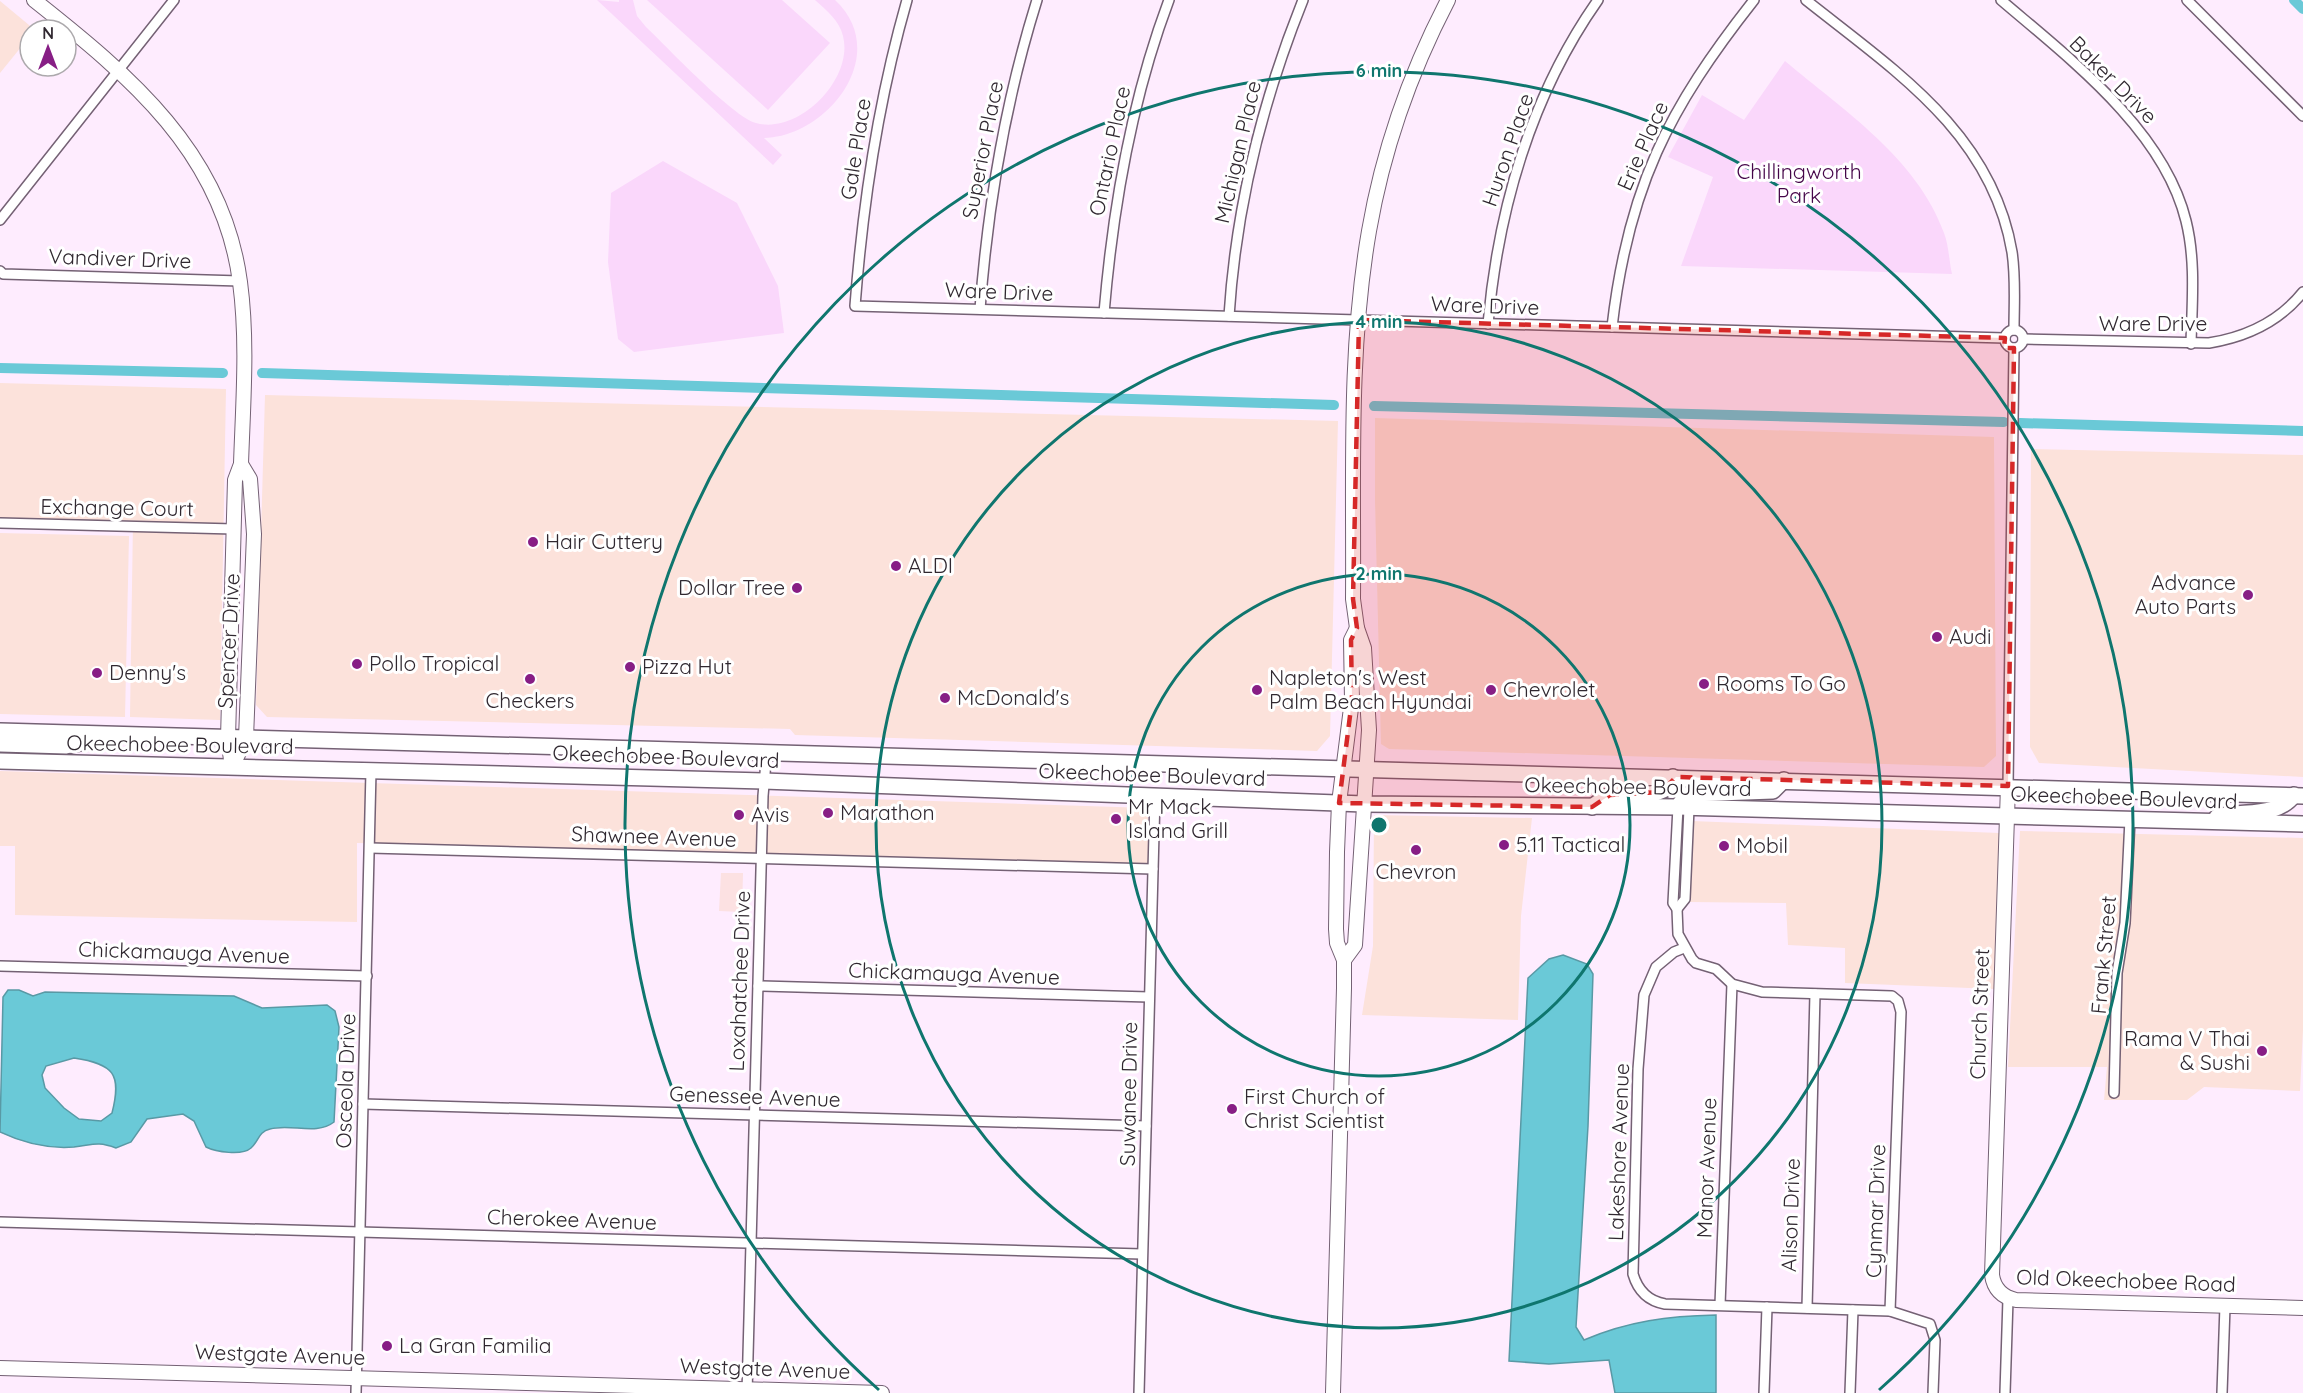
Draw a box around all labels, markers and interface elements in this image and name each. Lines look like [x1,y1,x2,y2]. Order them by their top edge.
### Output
north arrow [18,18,78,78]
text: N [42,23,54,43]
street label: Baker Drive [2064,30,2163,129]
text: 6 min [1356,59,1402,82]
street label: Superior Place [956,78,1008,221]
street label: Michigan Place [1208,78,1266,226]
street label: Ontario Place [1083,84,1135,218]
street label: Huron Place [1476,90,1539,210]
street label: Gale Place [834,96,876,202]
street label: Erie Place [1611,97,1673,194]
park label: Chillingworth Park [1736,158,1862,208]
street label: Vandiver Drive [48,243,192,273]
street label: Ware Drive [944,276,1054,306]
street label: Ware Drive [1430,290,1540,320]
text: 4 min [1355,310,1403,333]
street label: Ware Drive [2099,310,2207,336]
street label: Exchange Court [40,493,194,521]
place label: Hair Cuttery [545,528,663,554]
marker: Hair Cuttery [526,535,540,549]
place label: ALDI [908,552,953,578]
marker: ALDI [889,559,903,573]
text: 2 min [1356,562,1402,585]
place label: Advance Auto Parts [2135,569,2236,619]
street label: Spencer Drive [211,573,245,709]
place label: Dollar Tree [678,574,785,600]
marker: Dollar Tree [790,581,804,595]
marker: Advance Auto Parts [2241,588,2255,602]
place label: Audi [1949,623,1992,649]
marker: Audi [1930,630,1944,644]
place label: Pollo Tropical [369,650,499,676]
place label: Pizza Hut [642,653,732,679]
marker: Pollo Tropical [350,657,364,671]
place label: Denny's [109,659,186,685]
marker: Pizza Hut [623,660,637,674]
place label: Napleton's West Palm Beach Hyundai [1269,664,1472,714]
marker: Denny's [90,666,104,680]
place label: Rooms To Go [1716,670,1846,696]
marker: Checkers [523,672,537,686]
place label: Chevrolet [1503,676,1595,702]
marker: Rooms To Go [1697,677,1711,691]
marker: Napleton's West Palm Beach Hyundai [1250,683,1264,697]
marker: Chevrolet [1484,683,1498,697]
place label: McDonald's [957,684,1069,710]
place label: Checkers [486,687,574,713]
marker: McDonald's [938,691,952,705]
street label: Okeechobee Boulevard [66,729,294,759]
street label: Okeechobee Boulevard [552,739,780,773]
street label: Okeechobee Boulevard [1038,757,1266,791]
street label: Okeechobee Boulevard [1524,771,1752,801]
street label: Okeechobee Boulevard [2010,780,2238,814]
place label: Mr Mack Island Grill [1128,793,1228,843]
place label: Marathon [840,799,935,825]
place label: Avis [751,801,789,827]
marker: Marathon [821,806,835,820]
marker: Avis [732,808,746,822]
marker: Mr Mack Island Grill [1109,812,1123,826]
centre of rings [1369,815,1389,835]
street label: Shawnee Avenue [571,820,737,852]
place label: 5.11 Tactical [1516,831,1625,857]
place label: Mobil [1736,832,1788,858]
marker: 5.11 Tactical [1497,838,1511,852]
marker: Mobil [1717,839,1731,853]
marker: Chevron [1409,843,1423,857]
place label: Chevron [1376,858,1456,884]
street label: Loxahatchee Drive [723,890,755,1072]
street label: Frank Street [2085,895,2121,1015]
street label: Chickamauga Avenue [78,935,290,969]
street label: Church Street [1964,948,1994,1080]
street label: Chickamauga Avenue [848,956,1060,990]
street label: Osceola Drive [330,1013,360,1149]
street label: Suwanee Drive [1114,1022,1142,1166]
place label: Rama V Thai & Sushi [2124,1025,2250,1075]
marker: Rama V Thai & Sushi [2255,1044,2269,1058]
street label: Lakeshore Avenue [1602,1063,1634,1241]
street label: Genessee Avenue [669,1080,841,1112]
place label: First Church of Christ Scientist [1244,1083,1386,1133]
street label: Manor Avenue [1691,1097,1721,1239]
marker: First Church of Christ Scientist [1225,1102,1239,1116]
street label: Cynmar Drive [1860,1144,1890,1278]
street label: Alison Drive [1775,1158,1805,1272]
street label: Cherokee Avenue [487,1203,657,1235]
street label: Old Okeechobee Road [2016,1263,2236,1297]
place label: La Gran Familia [399,1332,552,1358]
street label: Westgate Avenue [194,1338,366,1370]
marker: La Gran Familia [380,1339,394,1353]
street label: Westgate Avenue [679,1352,851,1384]

